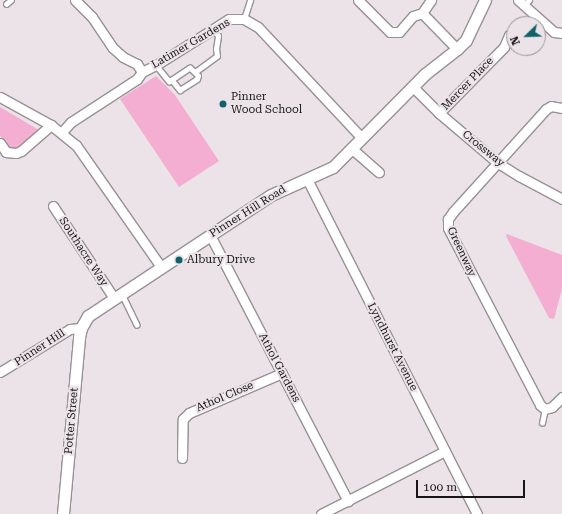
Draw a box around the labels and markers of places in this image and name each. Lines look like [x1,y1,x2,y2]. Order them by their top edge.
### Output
place label: Pinner Wood School [231,91,302,117]
marker: Pinner Wood School [218,99,228,109]
place label: Albury Drive [187,253,255,267]
marker: Albury Drive [174,255,184,265]

